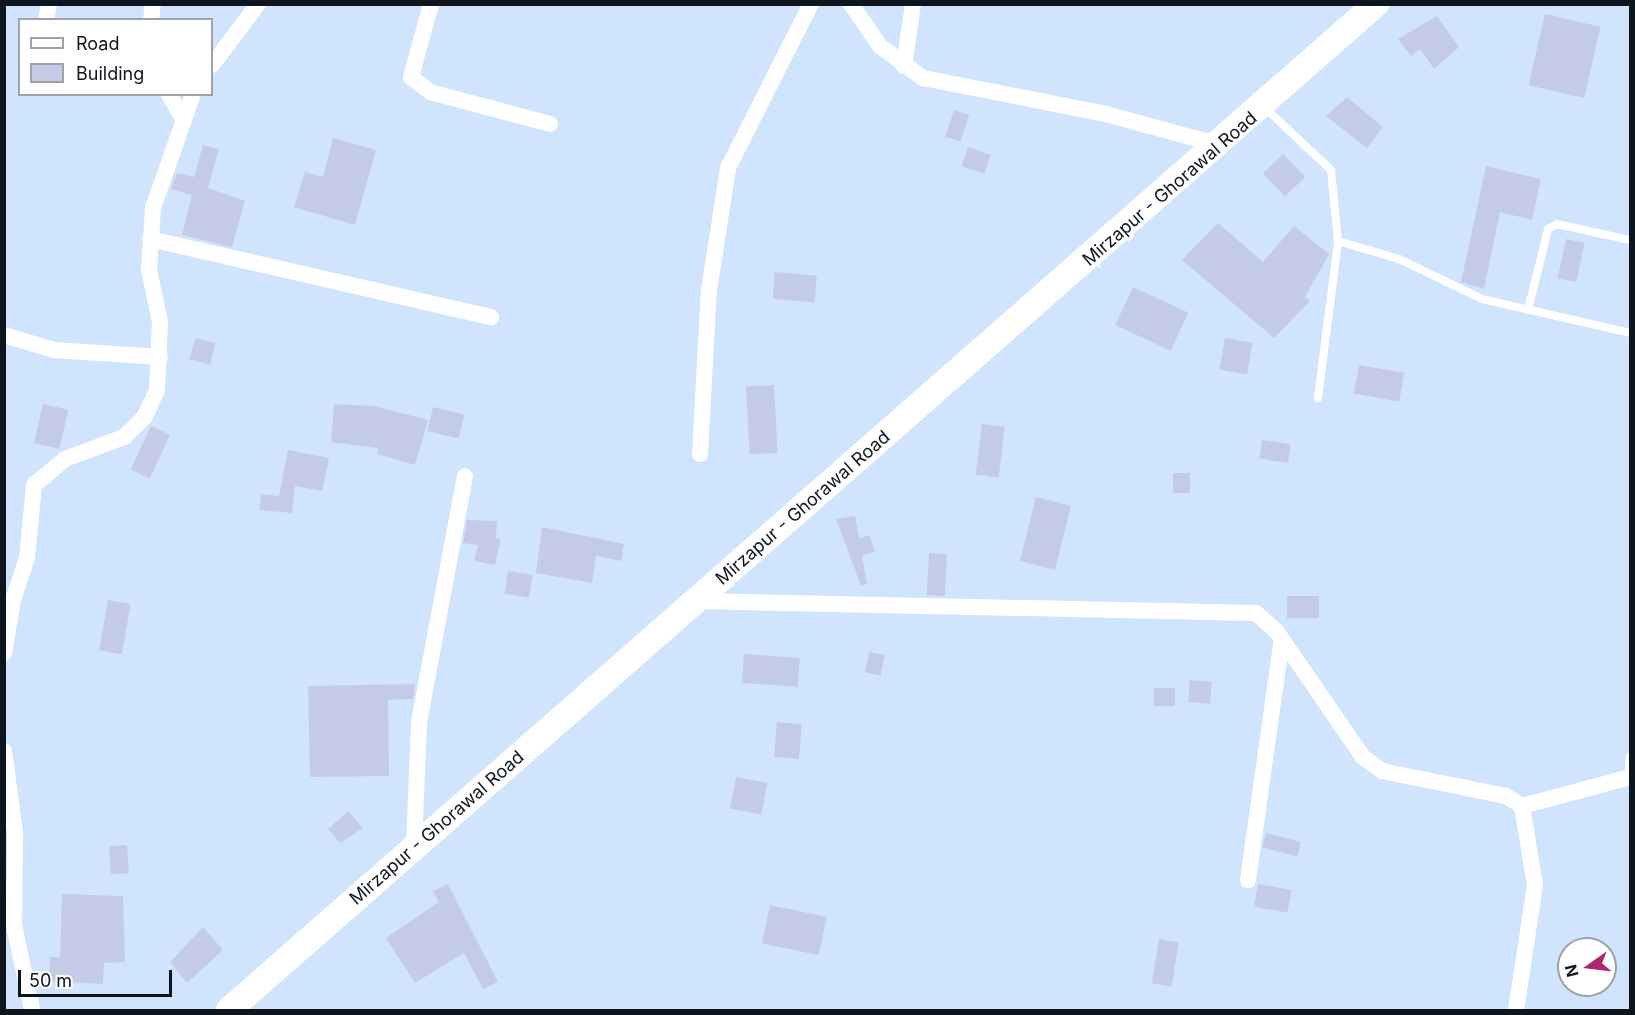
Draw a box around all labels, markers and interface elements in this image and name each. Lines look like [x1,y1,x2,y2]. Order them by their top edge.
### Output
legend [18,18,213,96]
text: Road [76,33,119,54]
text: Building [76,63,144,84]
street label: Mirzapur - Ghorawal Road [1078,107,1262,271]
street label: Mirzapur - Ghorawal Road [711,426,895,590]
street label: Mirzapur - Ghorawal Road [345,746,529,910]
north arrow [1557,937,1617,997]
scale bar [21,958,176,996]
text: N [1560,963,1583,979]
text: 50 m [29,970,72,991]

